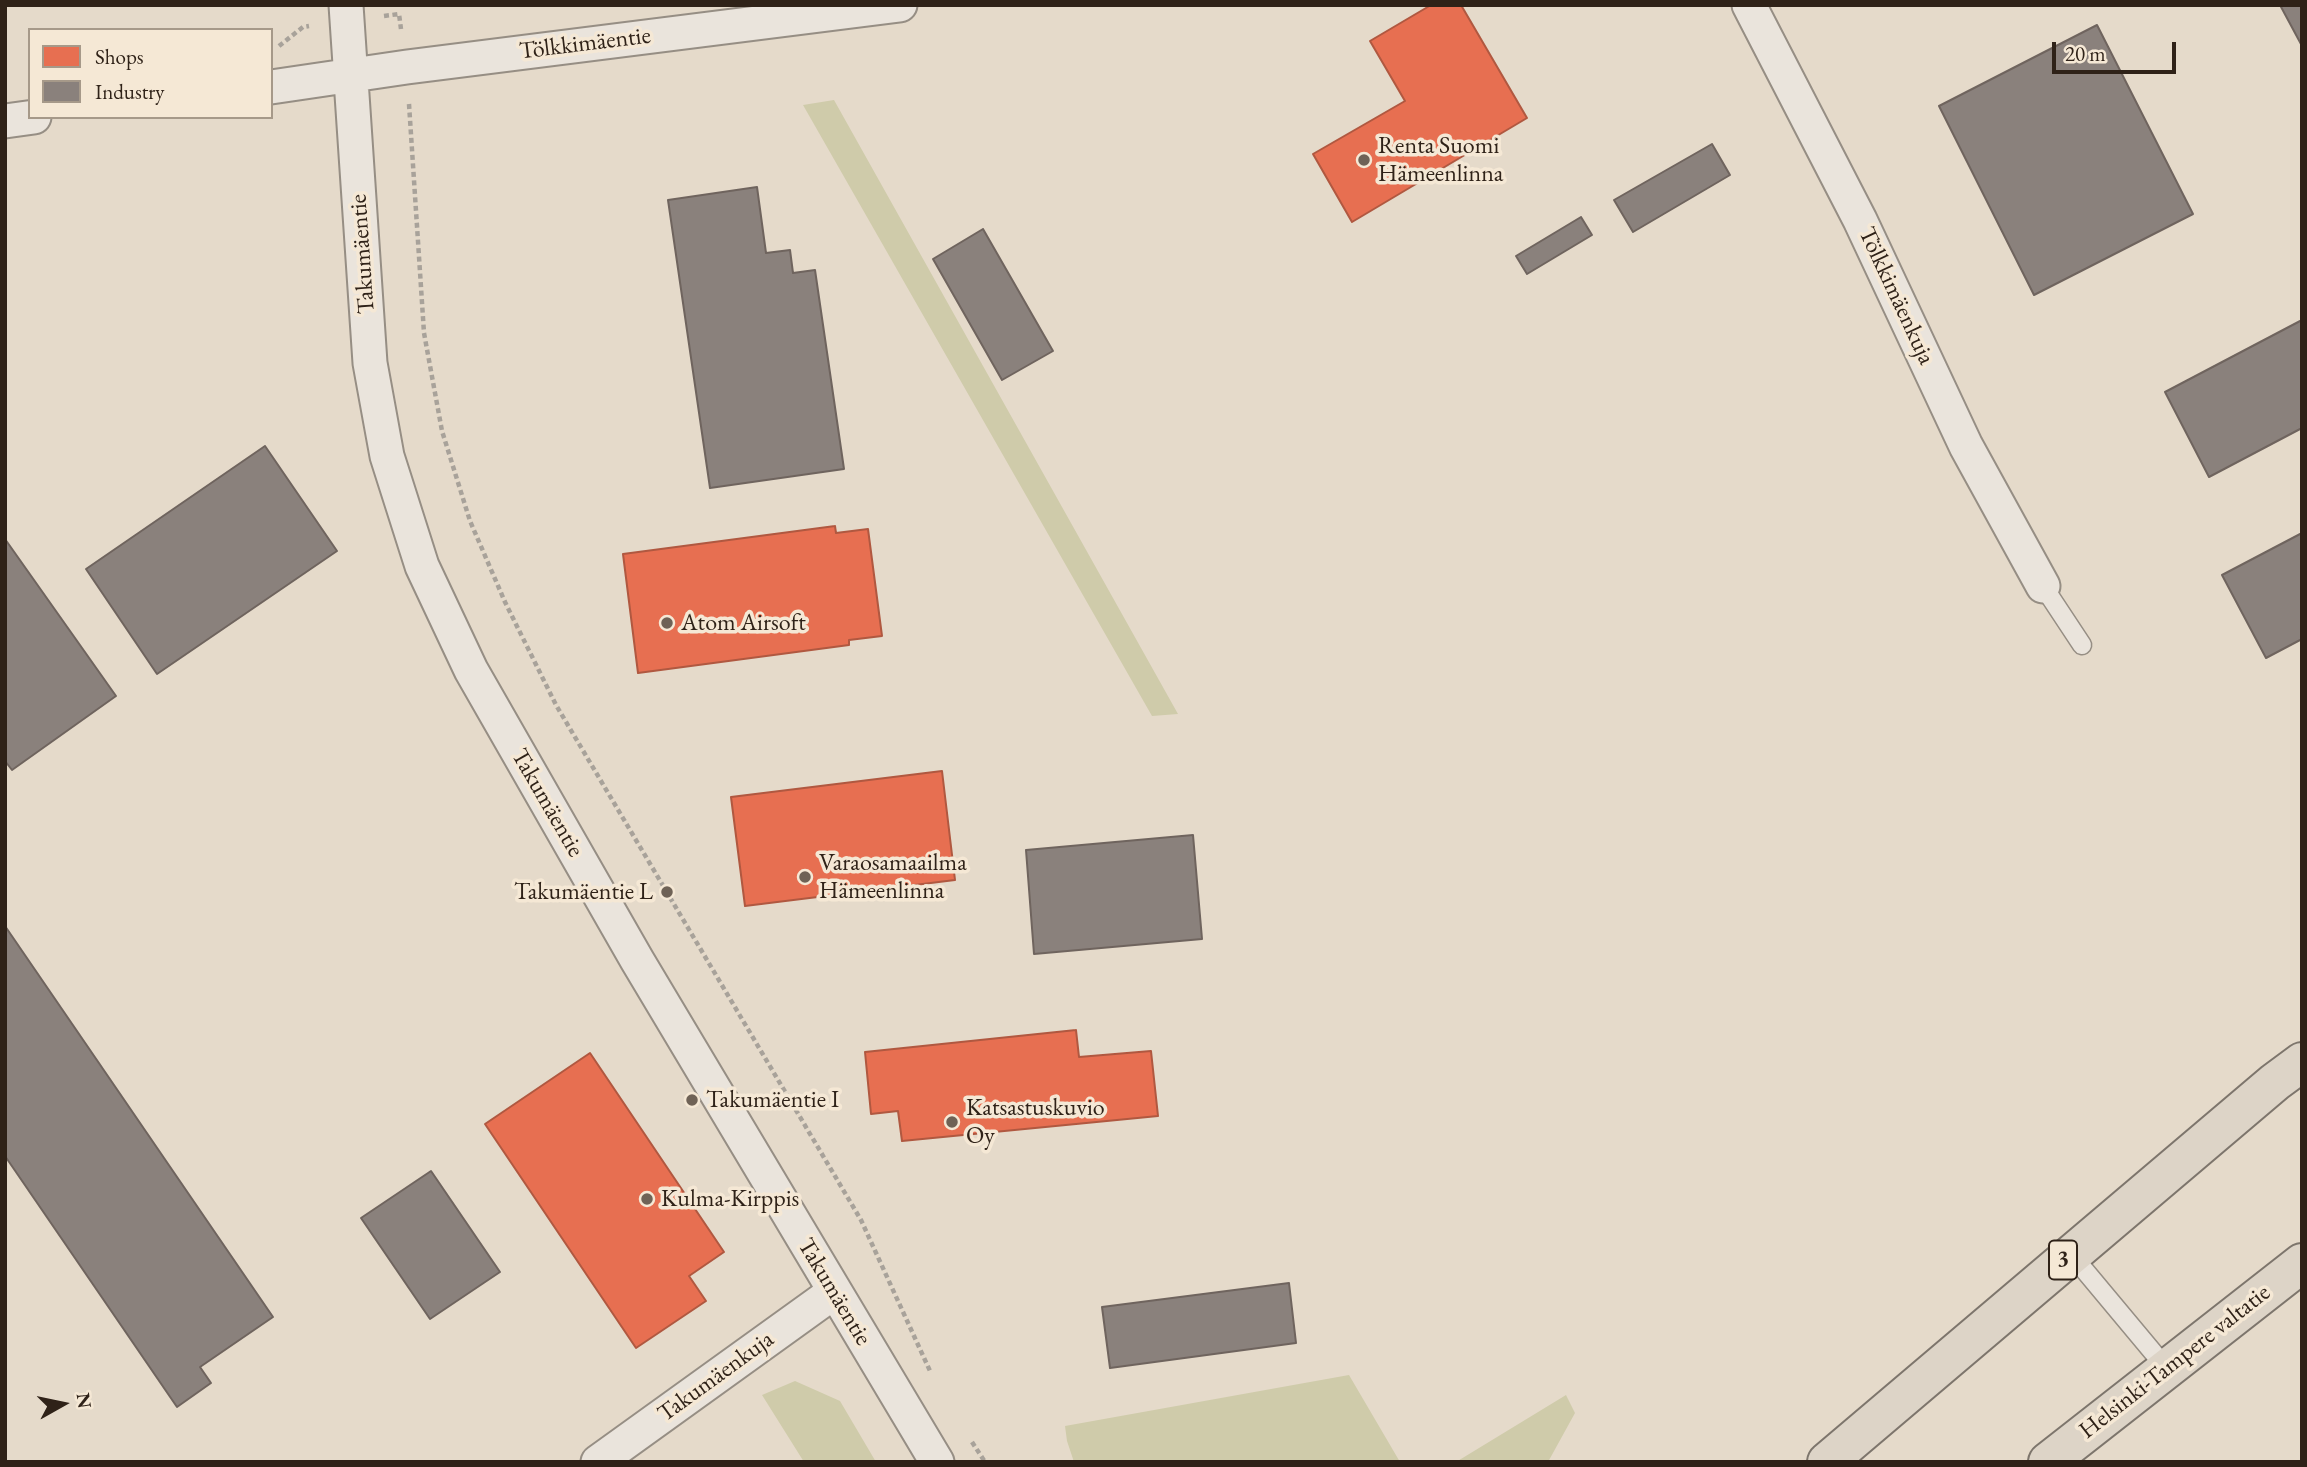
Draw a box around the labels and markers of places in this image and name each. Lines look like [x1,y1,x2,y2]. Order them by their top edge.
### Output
place label: Renta Suomi Hämeenlinna [1378,132,1503,188]
marker: Renta Suomi Hämeenlinna [1356,152,1372,168]
place label: Atom Airsoft [681,609,806,637]
marker: Atom Airsoft [659,615,675,631]
place label: Varaosamaailma Hämeenlinna [819,849,967,905]
marker: Varaosamaailma Hämeenlinna [797,869,813,885]
place label: Takumäentie L [514,878,653,906]
marker: Takumäentie L [659,884,675,900]
place label: Takumäentie I [706,1086,839,1114]
marker: Takumäentie I [684,1092,700,1108]
place label: Katsastuskuvio Oy [966,1094,1105,1150]
marker: Katsastuskuvio Oy [944,1114,960,1130]
place label: Kulma-Kirppis [661,1185,799,1213]
marker: Kulma-Kirppis [639,1191,655,1207]

